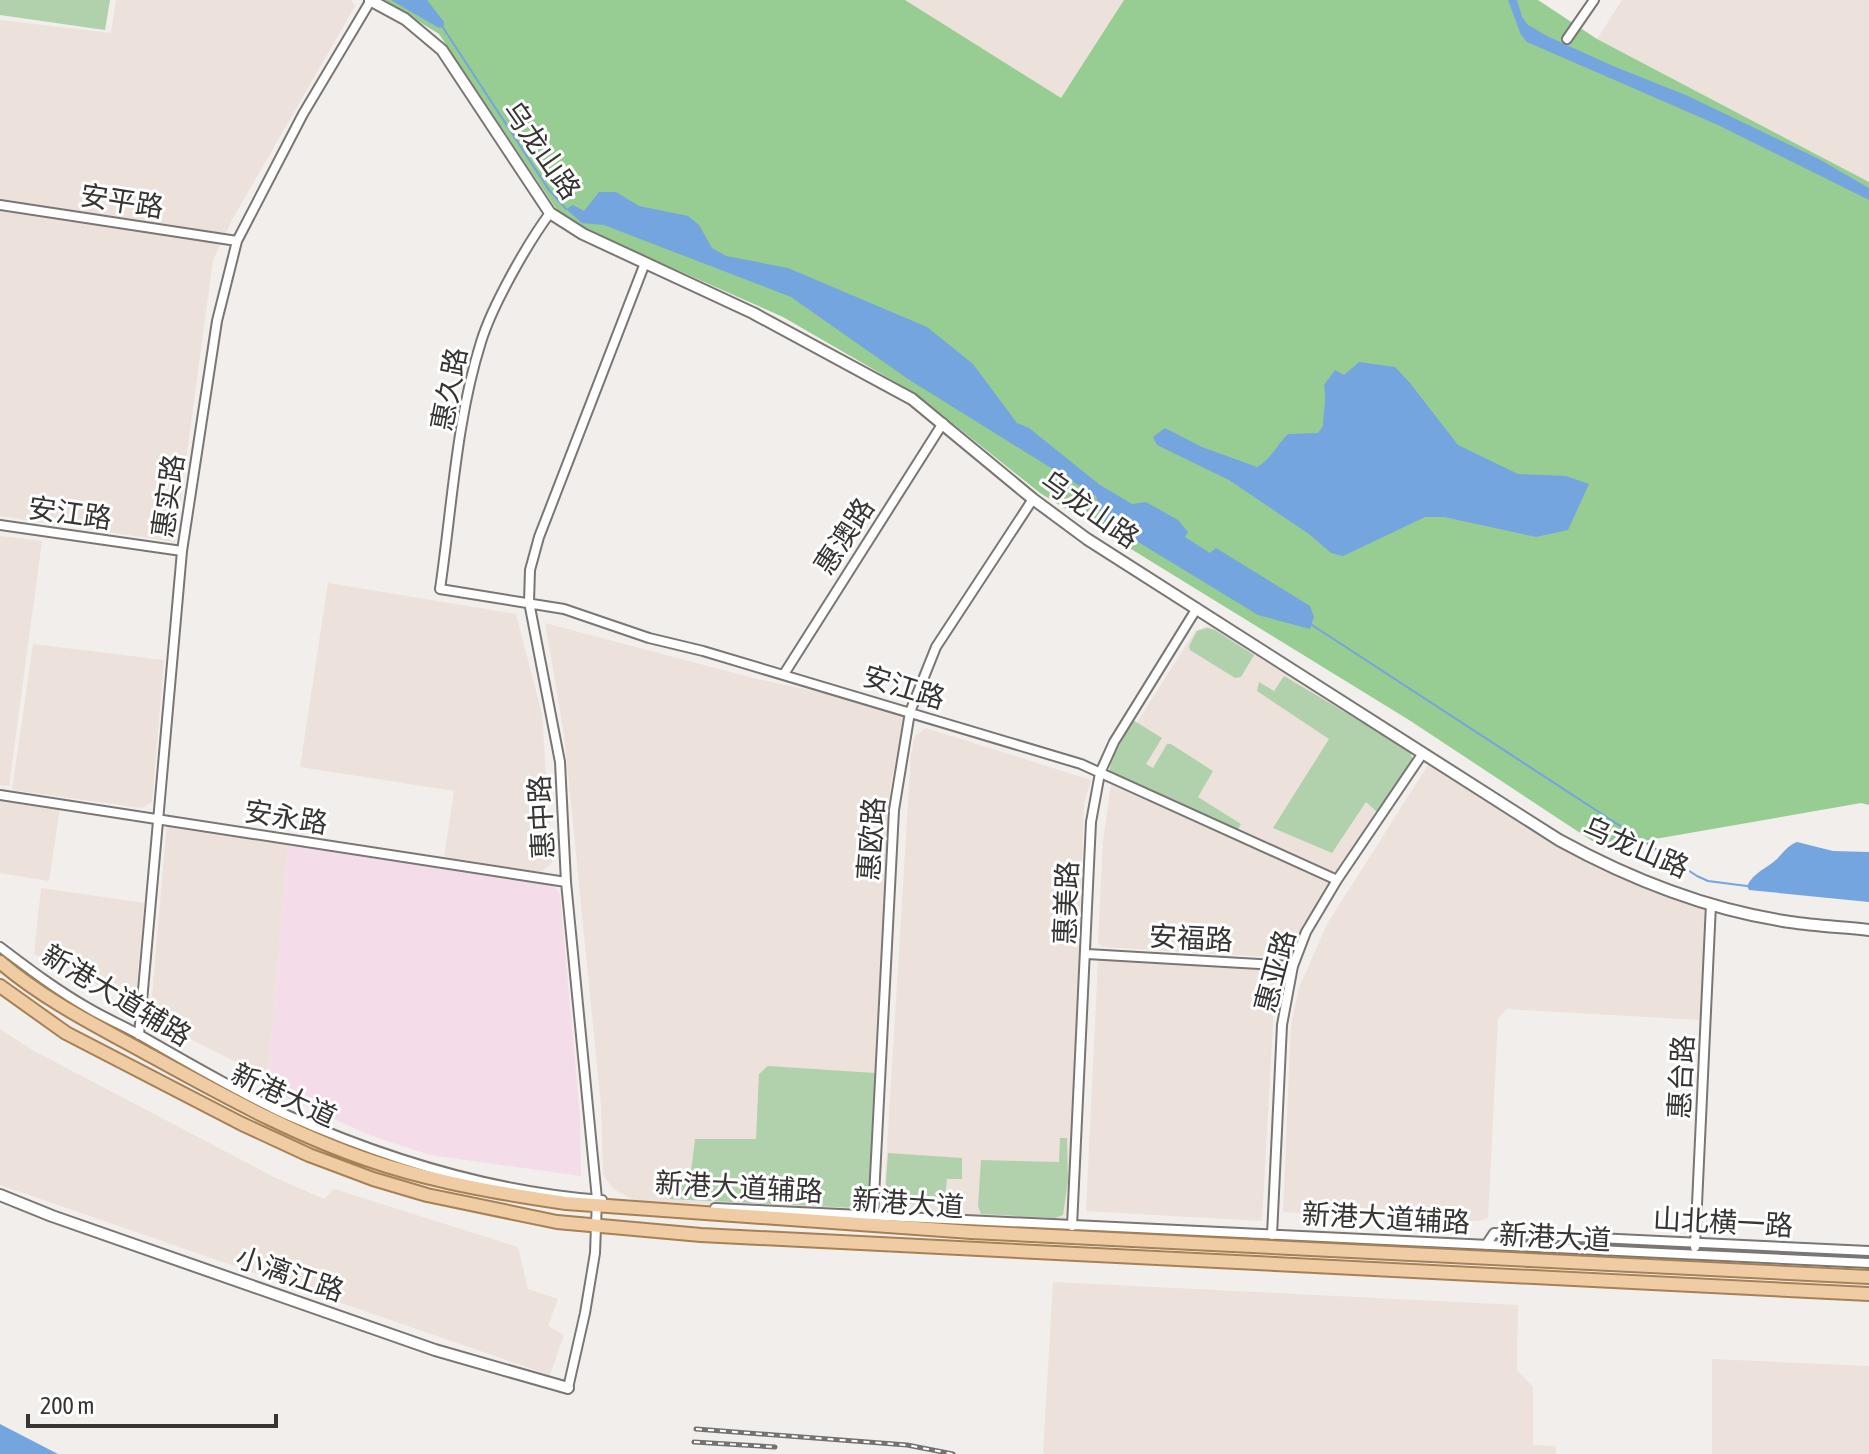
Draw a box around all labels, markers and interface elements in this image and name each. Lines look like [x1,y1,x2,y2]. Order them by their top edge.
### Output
street label: 乌龙山路 [497,95,587,205]
street label: 安平路 [78,179,166,223]
street label: 惠久路 [425,345,473,433]
street label: 惠实路 [146,452,190,540]
street label: 乌龙山路 [1035,464,1145,554]
street label: 安江路 [26,491,114,535]
street label: 惠澳路 [808,492,880,580]
street label: 安江路 [859,659,949,715]
street label: 惠中路 [523,774,559,860]
street label: 安永路 [242,795,330,839]
street label: 惠欧路 [852,796,890,882]
street label: 乌龙山路 [1578,810,1694,884]
street label: 惠美路 [1049,860,1083,946]
street label: 安福路 [1148,920,1234,956]
street label: 惠亚路 [1249,926,1301,1016]
street label: 新港大道辅路 [37,938,197,1052]
street label: 惠台路 [1663,1034,1699,1120]
street label: 新港大道 [226,1057,342,1133]
street label: 新港大道辅路 [654,1167,824,1207]
street label: 新港大道 [851,1183,965,1223]
street label: 新港大道辅路 [1301,1198,1471,1238]
street label: 山北横一路 [1652,1202,1794,1242]
street label: 新港大道 [1498,1218,1612,1256]
street label: 小漓江路 [232,1241,348,1307]
scale bar [28,1378,276,1428]
text: 200 m [40,1392,94,1419]

